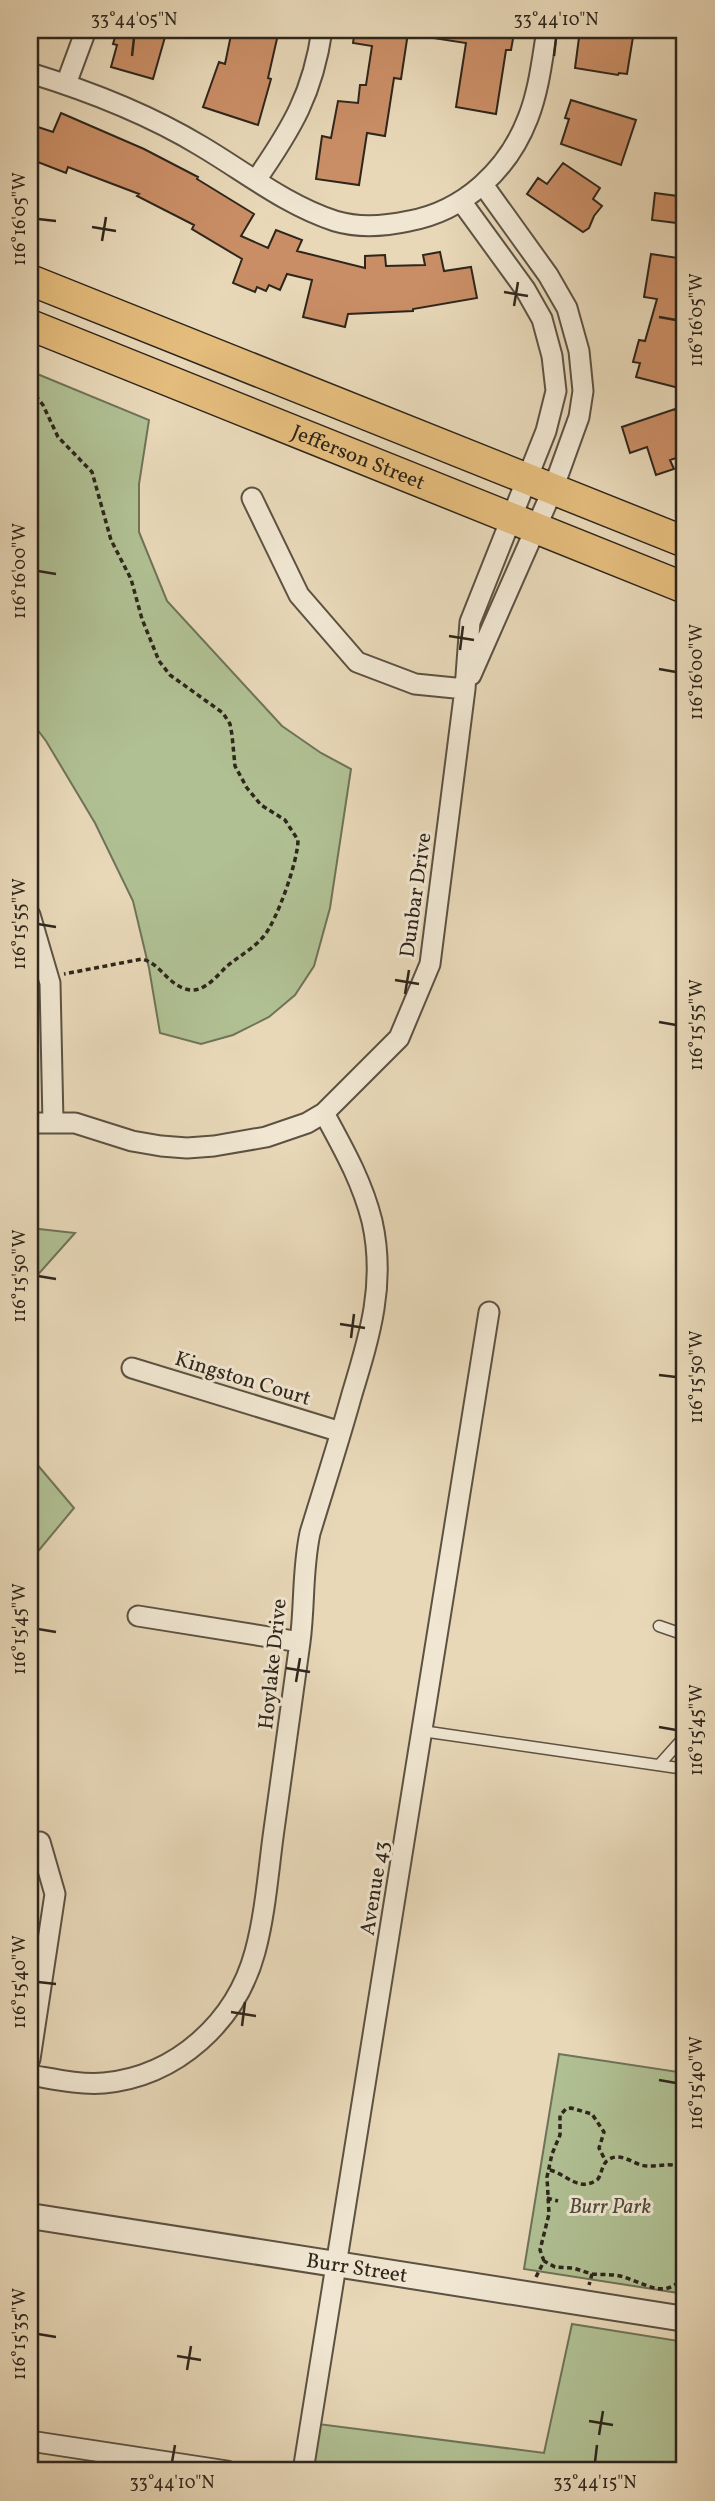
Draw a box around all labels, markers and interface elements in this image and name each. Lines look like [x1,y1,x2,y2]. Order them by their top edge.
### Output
text: 33°44'05"N [91,8,177,33]
text: 33°44'10"N [513,8,599,33]
text: 116°16'05"W [8,172,33,266]
text: 116°16'05"W [685,273,710,367]
street label: Jefferson Street [287,418,429,498]
text: 116°16'00"W [8,523,33,619]
text: 116°16'00"W [685,624,710,720]
street label: Dunbar Drive [393,831,440,960]
text: 116°15'55"W [8,878,33,970]
text: 116°15'55"W [685,979,710,1071]
text: 116°15'50"W [8,1230,33,1322]
text: 116°15'50"W [685,1331,710,1423]
street label: Kingston Court [171,1345,314,1414]
text: 116°15'45"W [8,1583,33,1675]
street label: Hoylake Drive [252,1597,295,1731]
text: 116°15'45"W [685,1684,710,1776]
street label: Avenue 43 [354,1839,397,1938]
text: 116°15'40"W [8,1935,33,2029]
text: 116°15'40"W [685,2036,710,2130]
park label: Burr Park [569,2193,651,2222]
street label: Burr Street [304,2247,409,2291]
text: 116°15'35"W [8,2288,33,2380]
text: 33°44'10"N [129,2471,215,2496]
text: 33°44'15"N [553,2471,637,2496]

